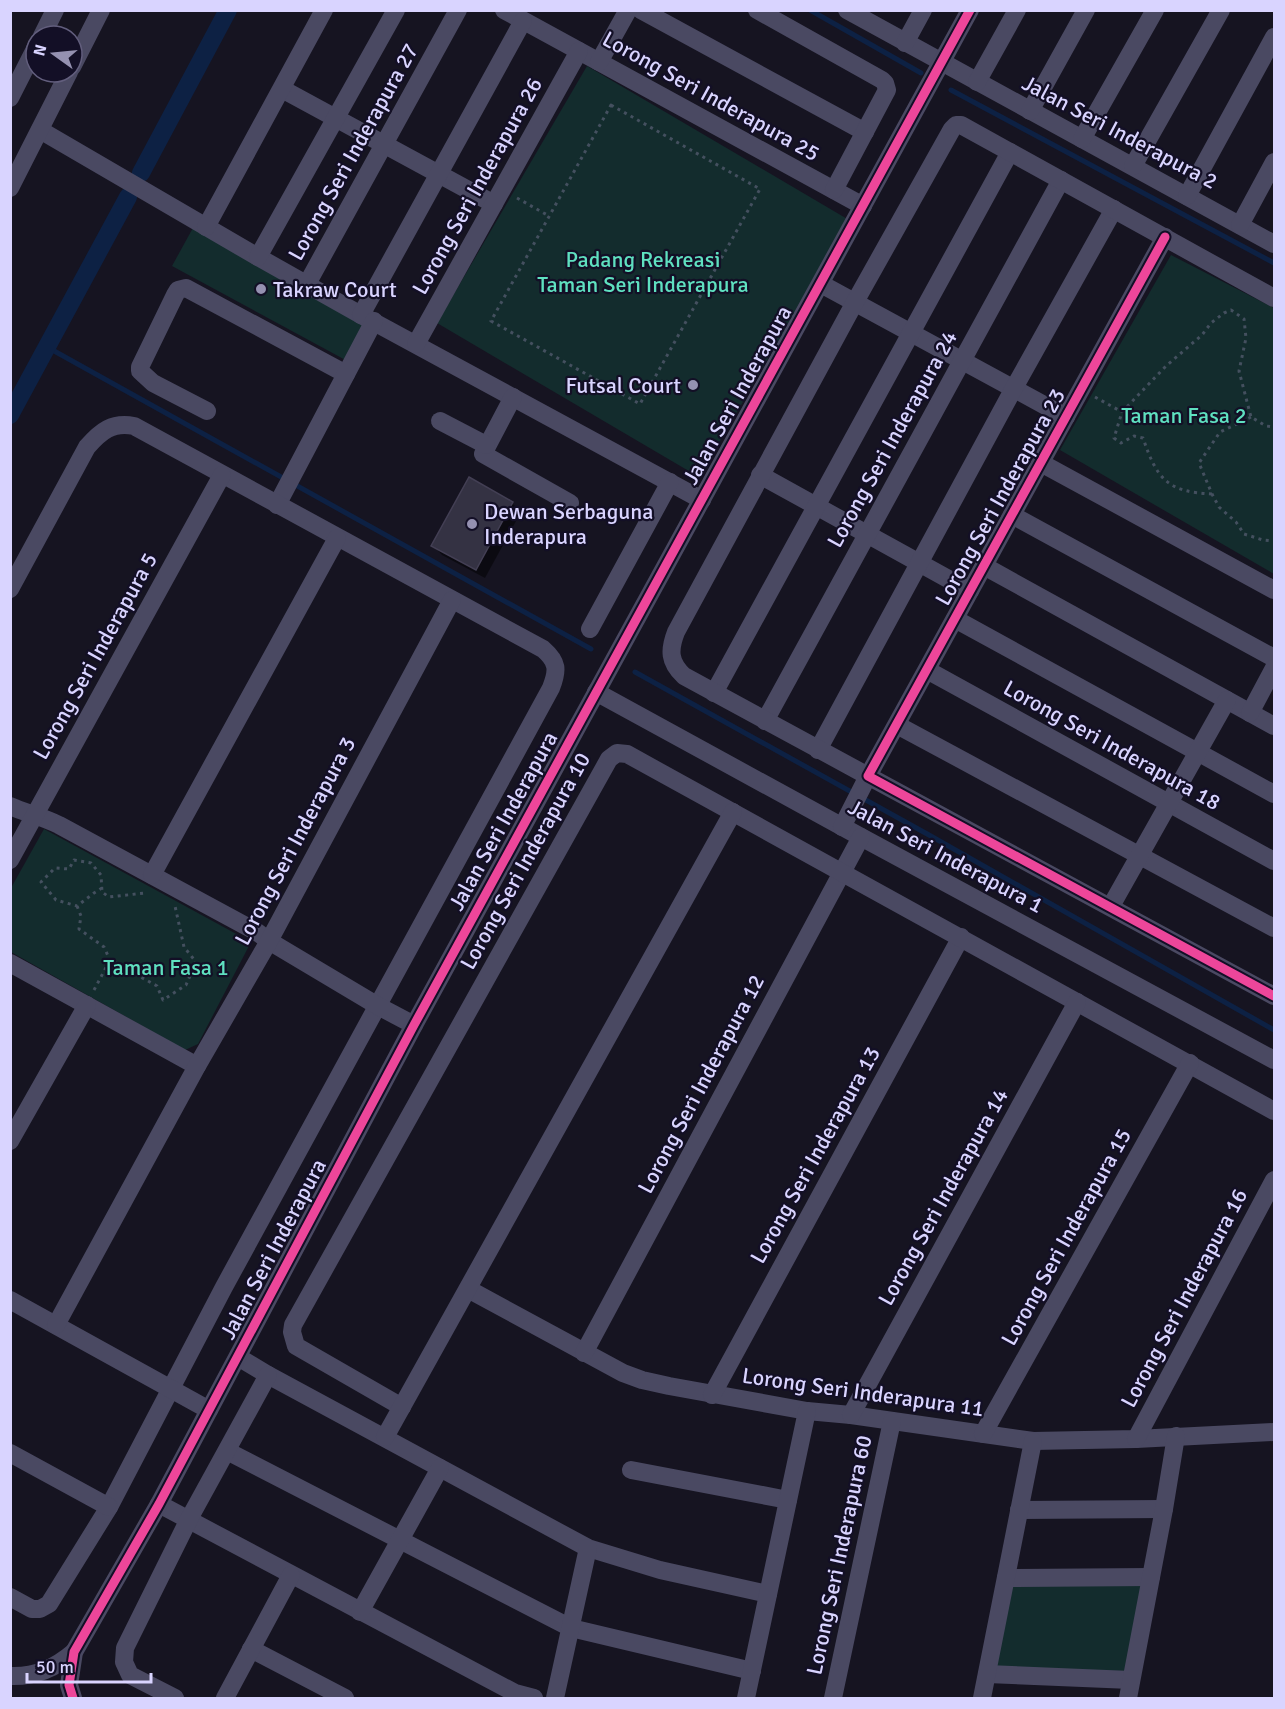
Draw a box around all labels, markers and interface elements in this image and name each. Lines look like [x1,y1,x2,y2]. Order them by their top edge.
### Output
north arrow [24,24,84,84]
street label: Lorong Seri Inderapura 25 [598,25,824,167]
street label: Lorong Seri Inderapura 27 [282,39,424,265]
text: N [29,42,52,58]
street label: Jalan Seri Inderapura 2 [1018,69,1222,195]
street label: Lorong Seri Inderapura 26 [406,73,548,299]
park label: Padang Rekreasi Taman Seri Inderapura [537,246,749,298]
place label: Takraw Court [273,276,397,303]
marker: Takraw Court [254,282,268,296]
street label: Jalan Seri Inderapura [677,301,797,489]
street label: Lorong Seri Inderapura 24 [821,326,963,552]
place label: Futsal Court [565,372,681,399]
marker: Futsal Court [686,378,700,392]
street label: Lorong Seri Inderapura 23 [929,384,1071,610]
park label: Taman Fasa 2 [1121,402,1247,429]
place label: Dewan Serbaguna Inderapura [484,498,653,550]
marker: Dewan Serbaguna Inderapura [465,517,479,531]
street label: Lorong Seri Inderapura 5 [27,548,163,764]
street label: Lorong Seri Inderapura 18 [999,674,1225,816]
street label: Jalan Seri Inderapura [443,727,563,915]
street label: Lorong Seri Inderapura 3 [229,732,361,950]
street label: Lorong Seri Inderapura 10 [454,748,596,974]
street label: Jalan Seri Inderapura 1 [844,793,1048,919]
park label: Taman Fasa 1 [103,954,229,981]
street label: Lorong Seri Inderapura 12 [632,970,770,1198]
street label: Lorong Seri Inderapura 13 [744,1042,886,1268]
street label: Lorong Seri Inderapura 14 [872,1084,1014,1310]
street label: Lorong Seri Inderapura 15 [995,1124,1137,1350]
street label: Jalan Seri Inderapura [214,1154,332,1344]
street label: Lorong Seri Inderapura 16 [1115,1184,1253,1412]
street label: Lorong Seri Inderapura 11 [740,1362,986,1422]
street label: Lorong Seri Inderapura 60 [800,1433,878,1677]
scale bar [27,1646,152,1684]
text: 50 m [36,1656,74,1678]

